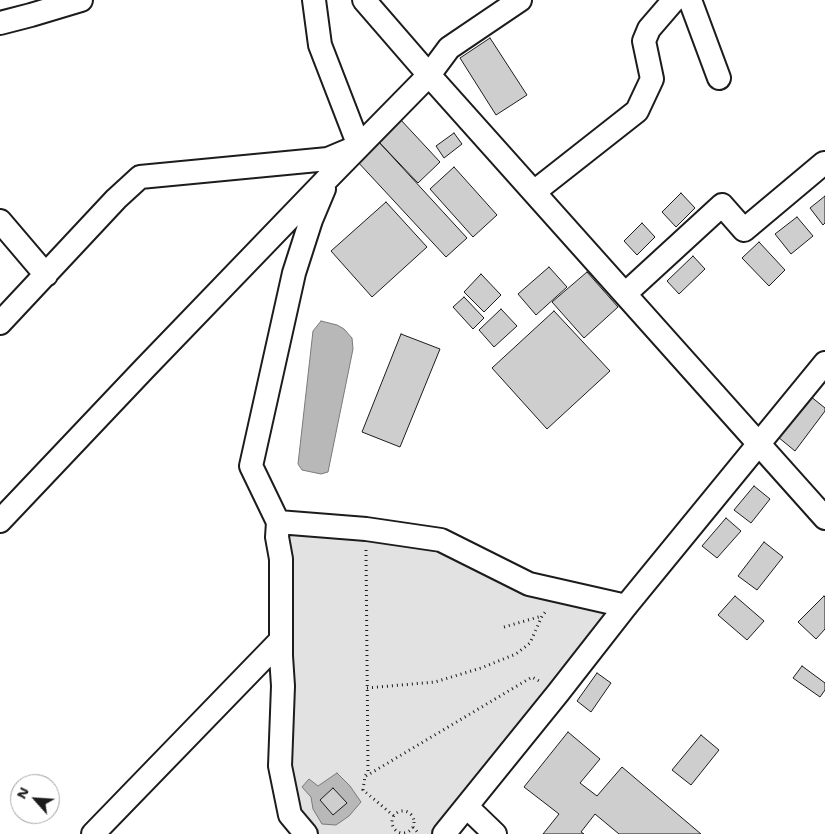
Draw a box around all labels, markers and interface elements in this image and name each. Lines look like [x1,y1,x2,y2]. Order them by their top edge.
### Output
north arrow [10,774,60,824]
text: N [12,784,33,802]

